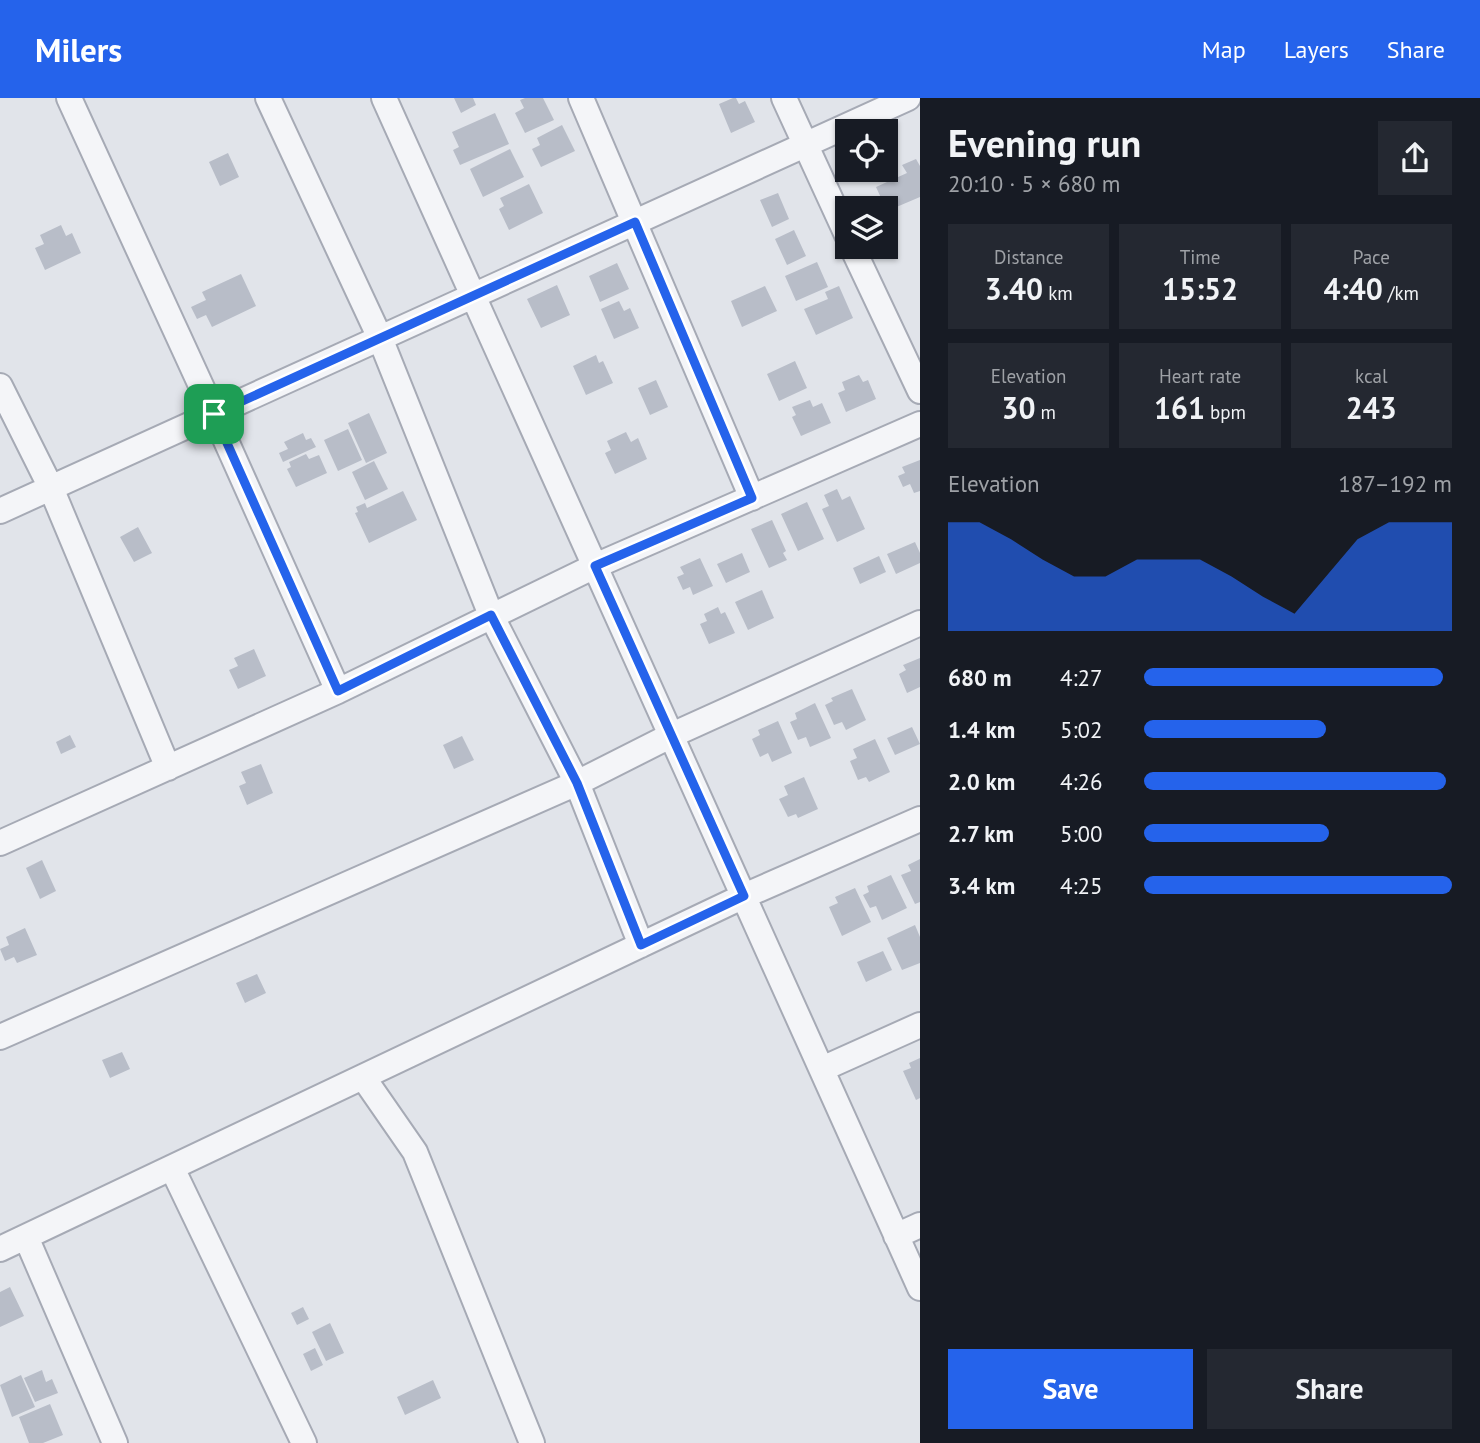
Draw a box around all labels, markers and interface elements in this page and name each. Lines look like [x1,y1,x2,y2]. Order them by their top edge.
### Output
text: Milers [35,28,122,71]
text: Map [1202,34,1246,65]
text: Layers [1284,34,1349,65]
text: Share [1387,34,1445,65]
text: Evening run [948,118,1141,167]
map controls [835,119,898,259]
button: locate [835,119,898,182]
button: share [1378,121,1452,195]
text: 20:10 · 5 × 680 m [948,169,1120,198]
button: layers [835,196,898,259]
text: Distance [994,245,1063,269]
text: Time [1180,245,1220,269]
text: Pace [1353,245,1390,269]
text: 3.40 [985,269,1043,308]
text: 15:52 [1162,269,1238,308]
text: 4:40 [1324,269,1383,308]
text: km [1043,281,1073,305]
text: /km [1383,281,1419,305]
text: Elevation [991,364,1067,388]
text: Heart rate [1159,364,1241,388]
text: kcal [1355,364,1388,388]
pin [184,384,244,444]
text: 30 [1001,388,1035,427]
text: 161 [1154,388,1205,427]
text: 243 [1346,388,1397,427]
icon: arrive [195,395,233,433]
text: m [1035,400,1056,424]
text: bpm [1205,400,1246,424]
text: Elevation [948,469,1040,498]
text: 187–192 m [1338,469,1452,498]
text: 680 m [948,663,1011,692]
text: 4:27 [1060,663,1103,692]
text: 1.4 km [948,715,1015,744]
text: 5:02 [1060,715,1103,744]
text: 2.0 km [948,767,1015,796]
text: 4:26 [1060,767,1103,796]
text: 2.7 km [948,819,1014,848]
text: 5:00 [1060,819,1103,848]
text: 3.4 km [948,871,1015,900]
text: 4:25 [1060,871,1103,900]
button: Save [948,1349,1193,1429]
button: Share [1207,1349,1452,1429]

